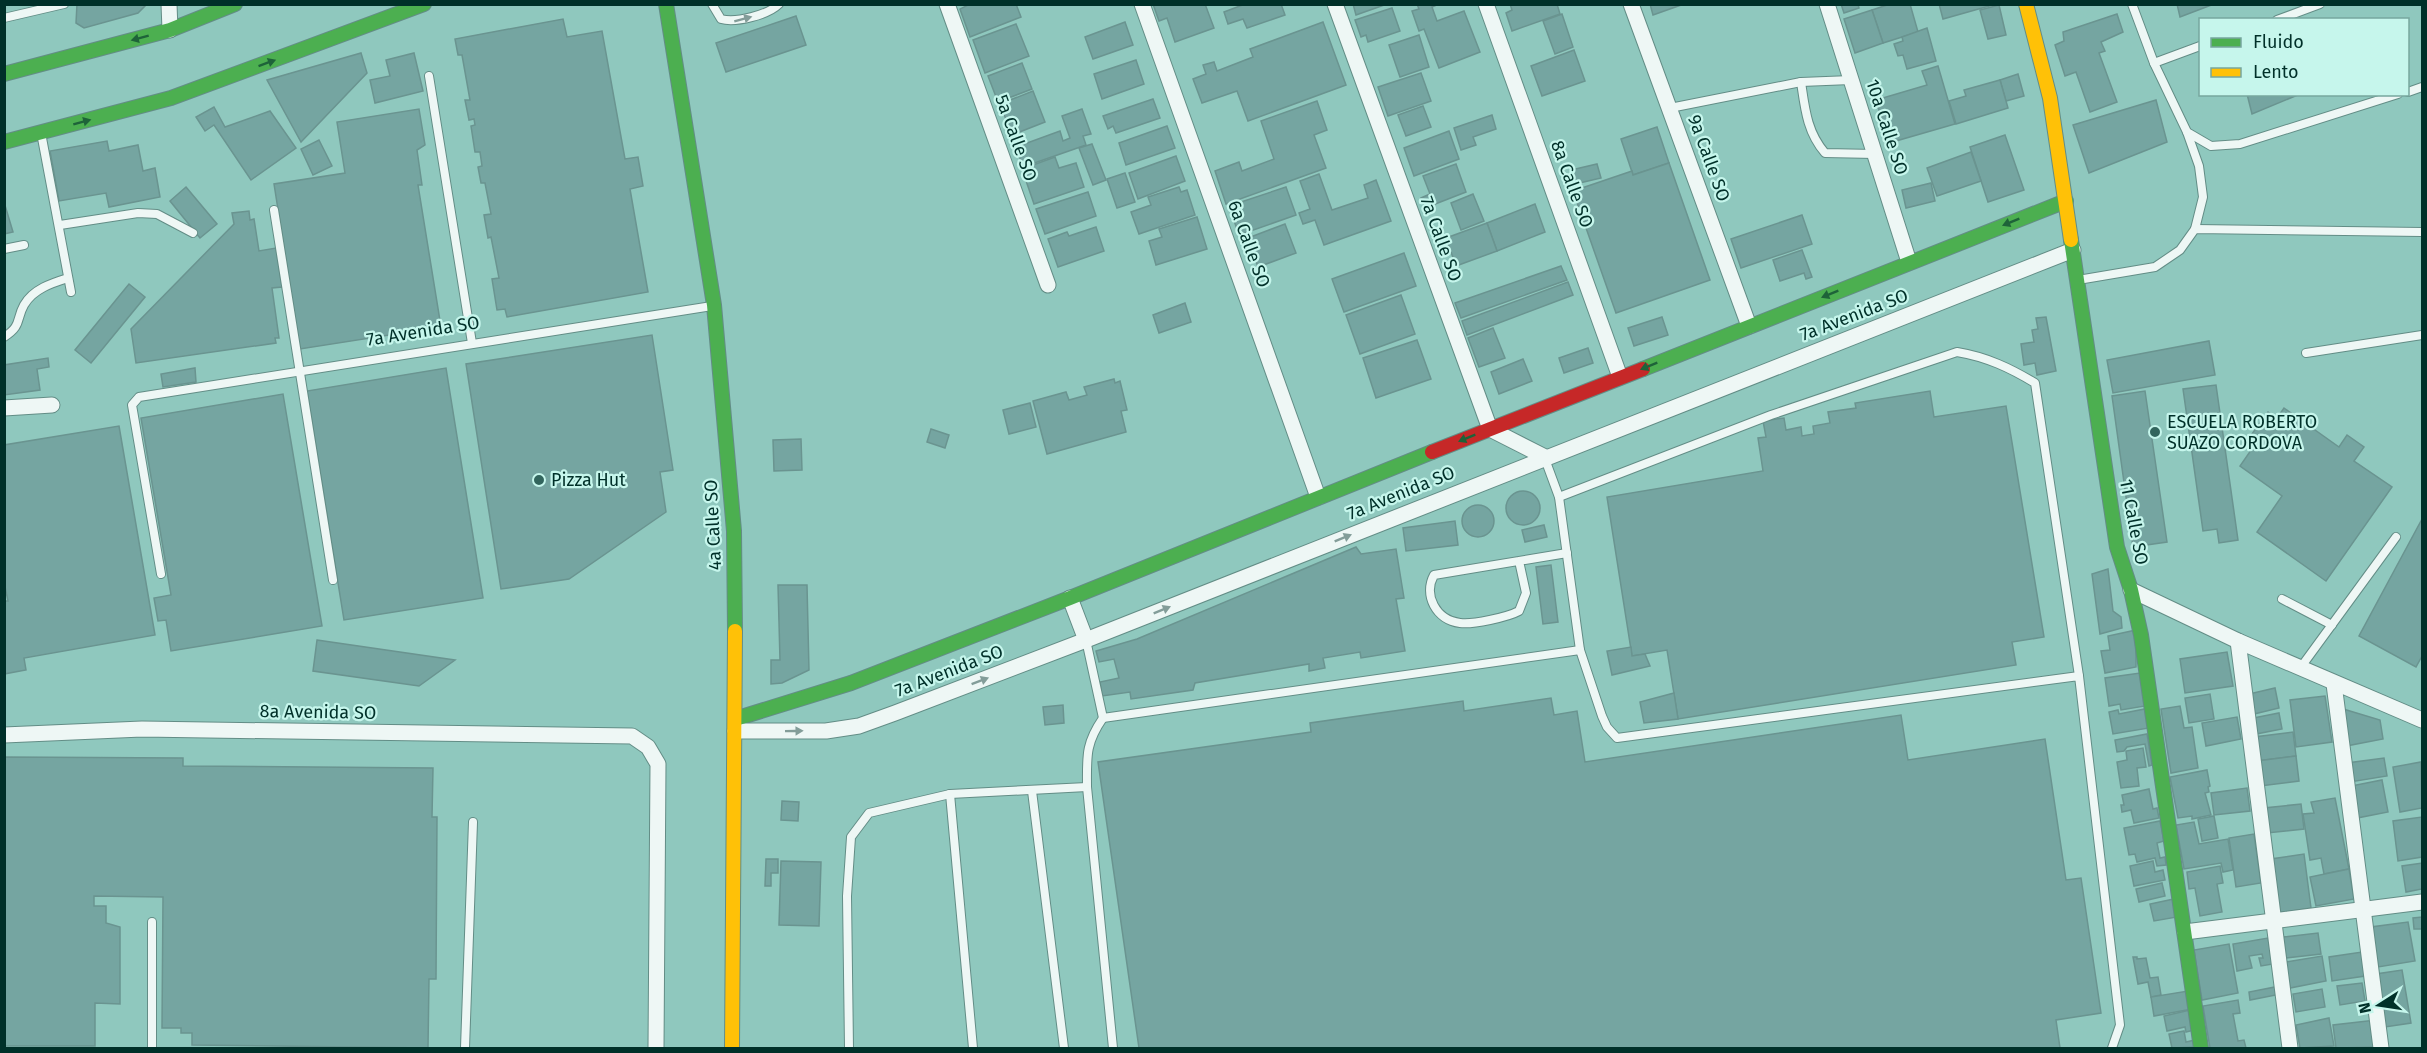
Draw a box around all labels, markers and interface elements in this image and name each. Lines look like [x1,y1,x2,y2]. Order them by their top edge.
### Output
one-way arrow [734,14,752,23]
legend [2199,18,2409,96]
text: Fluido [2253,31,2304,53]
one-way arrow [131,33,149,43]
one-way arrow [258,57,276,67]
text: Lento [2253,61,2299,83]
street label: 10a Calle SO [1861,76,1913,178]
street label: 5a Calle SO [990,92,1042,184]
street label: 9a Calle SO [1683,112,1735,204]
one-way arrow [72,117,91,127]
street label: 8a Calle SO [1546,137,1598,231]
street label: 7a Calle SO [1415,193,1467,285]
street label: 6a Calle SO [1223,197,1275,291]
one-way arrow [2002,218,2020,227]
street label: 7a Avenida SO [1797,284,1911,346]
one-way arrow [1821,290,1839,299]
street label: 7a Avenida SO [365,311,481,351]
one-way arrow [1639,361,1657,371]
place label: ESCUELA ROBERTO SUAZO CORDOVA [2167,411,2317,454]
marker: ESCUELA ROBERTO SUAZO CORDOVA [2148,425,2162,439]
one-way arrow [1458,433,1476,443]
street label: 7a Avenida SO [1344,461,1458,525]
place label: Pizza Hut [551,469,626,491]
marker: Pizza Hut [532,473,546,487]
street label: 11 Calle SO [2115,477,2153,567]
street label: 4a Calle SO [700,479,726,571]
one-way arrow [1334,532,1352,542]
one-way arrow [1153,605,1171,614]
street label: 7a Avenida SO [892,640,1006,702]
one-way arrow [972,675,990,685]
street label: 8a Avenida SO [260,700,376,724]
one-way arrow [784,726,803,736]
north arrow [2349,975,2409,1035]
text: N [2354,1001,2375,1015]

